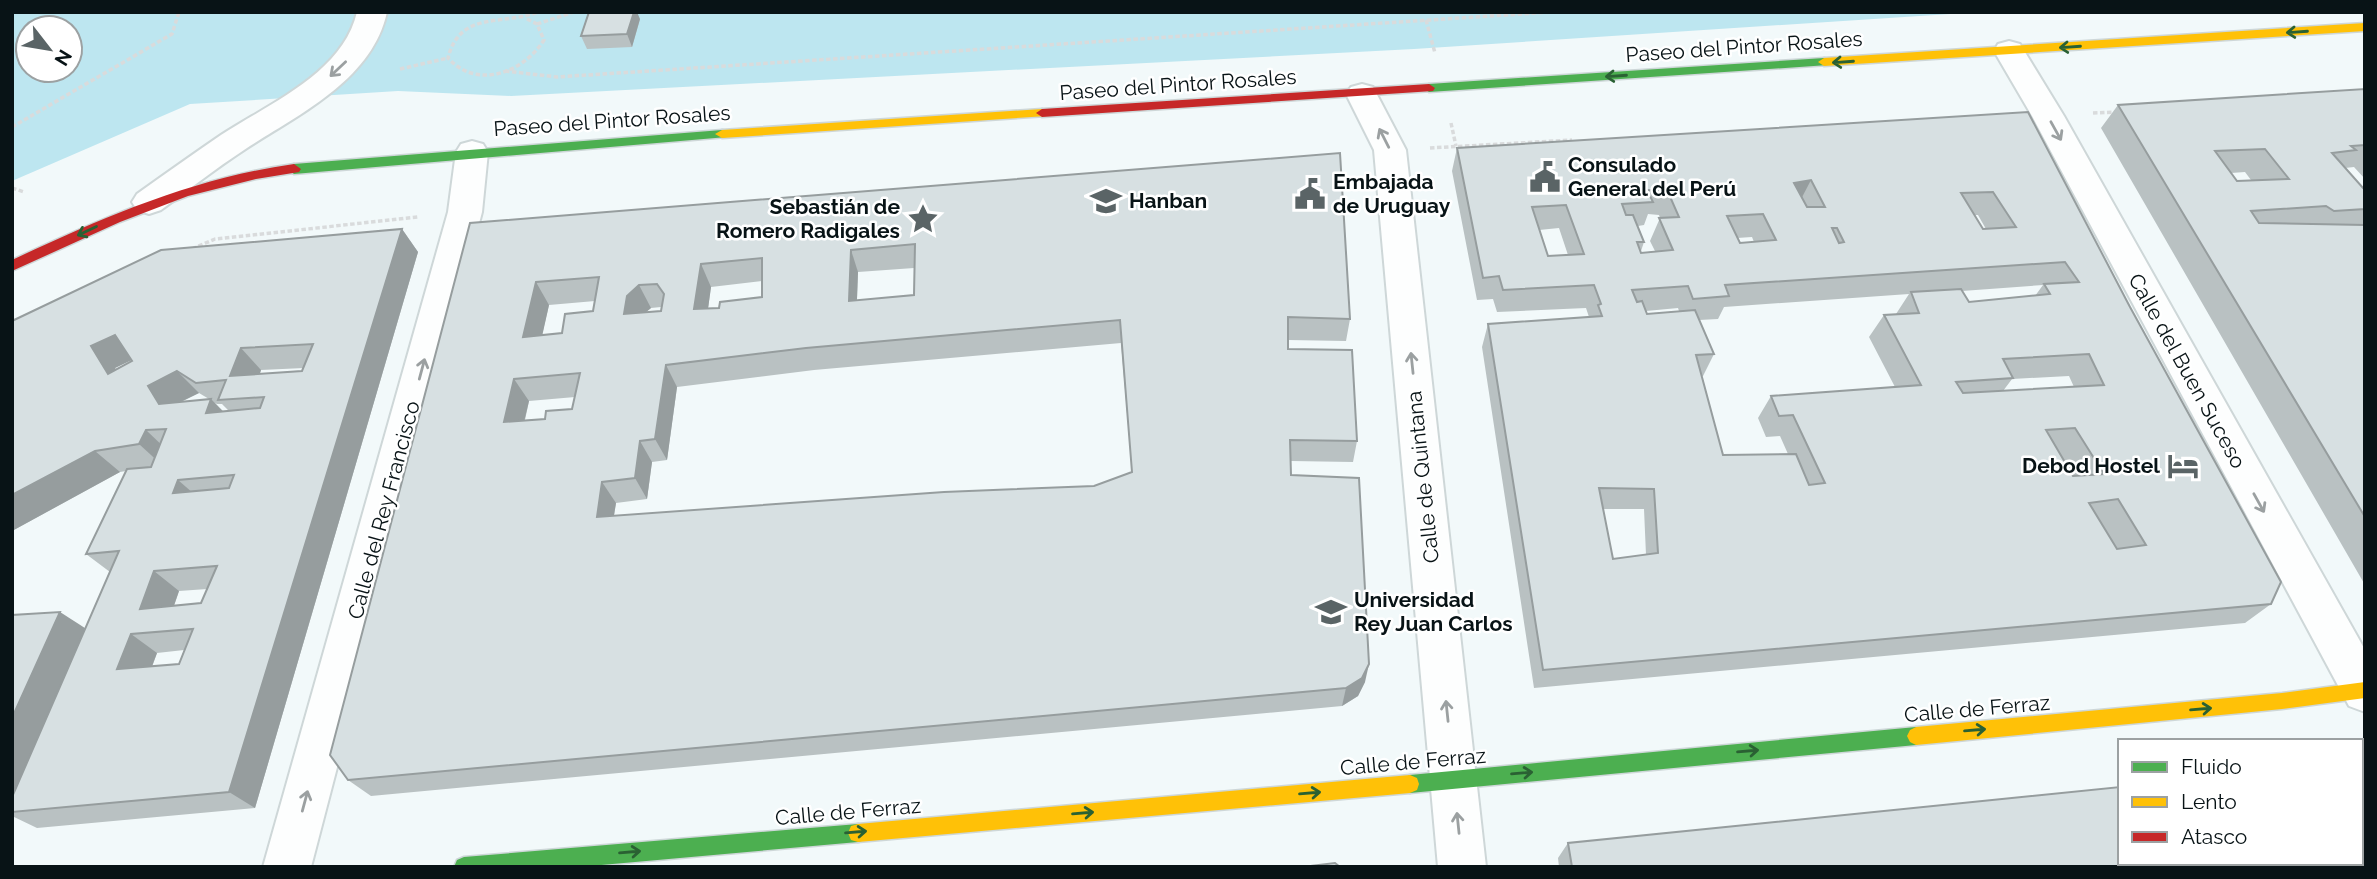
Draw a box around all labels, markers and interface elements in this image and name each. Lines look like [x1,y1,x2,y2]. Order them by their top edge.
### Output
north arrow [14,14,84,84]
street label: Paseo del Pintor Rosales [1625,26,1863,67]
one-way arrow [2286,26,2308,39]
one-way arrow [2059,41,2081,54]
text: N [50,46,77,70]
one-way arrow [1832,56,1854,69]
one-way arrow [330,60,347,77]
street label: Paseo del Pintor Rosales [1059,64,1297,105]
one-way arrow [1604,70,1627,83]
street label: Paseo del Pintor Rosales [493,100,731,141]
one-way arrow [2050,120,2064,141]
one-way arrow [1377,128,1391,149]
place label: Consulado General del Perú [1568,152,1736,201]
public building icon: Consulado General del Perú [1528,160,1562,194]
place label: Embajada de Uruguay [1333,169,1451,218]
public building icon: Embajada de Uruguay [1293,177,1327,211]
school or university icon: Hanban [1089,184,1123,218]
place label: Hanban [1129,188,1207,213]
place label: Sebastián de Romero Radigales [716,194,900,243]
place icon: Sebastián de Romero Radigales [906,202,940,236]
one-way arrow [77,225,98,238]
street label: Calle del Buen Suceso [2123,269,2251,472]
one-way arrow [1405,352,1418,375]
one-way arrow [417,358,430,380]
street label: Calle de Quintana [1401,390,1444,564]
street label: Calle del Rey Francisco [342,398,425,622]
hotel icon: Debod Hostel [2166,449,2200,483]
place label: Debod Hostel [2022,453,2160,478]
one-way arrow [2253,492,2266,513]
place label: Universidad Rey Juan Carlos [1354,587,1513,636]
school or university icon: Universidad Rey Juan Carlos [1314,595,1348,629]
street label: Calle de Ferraz [1903,690,2051,727]
one-way arrow [1440,701,1453,723]
one-way arrow [2189,702,2212,715]
one-way arrow [1963,723,1985,736]
legend [2118,739,2363,865]
street label: Calle de Ferraz [1339,743,1487,780]
one-way arrow [1736,745,1759,758]
text: Fluido [2181,754,2242,779]
one-way arrow [1510,766,1532,779]
one-way arrow [1298,786,1320,799]
text: Lento [2181,789,2237,814]
one-way arrow [299,790,312,813]
street label: Calle de Ferraz [774,793,922,830]
one-way arrow [1071,806,1094,819]
one-way arrow [1451,812,1464,835]
text: Atasco [2181,824,2247,849]
one-way arrow [845,826,867,839]
one-way arrow [618,845,641,858]

